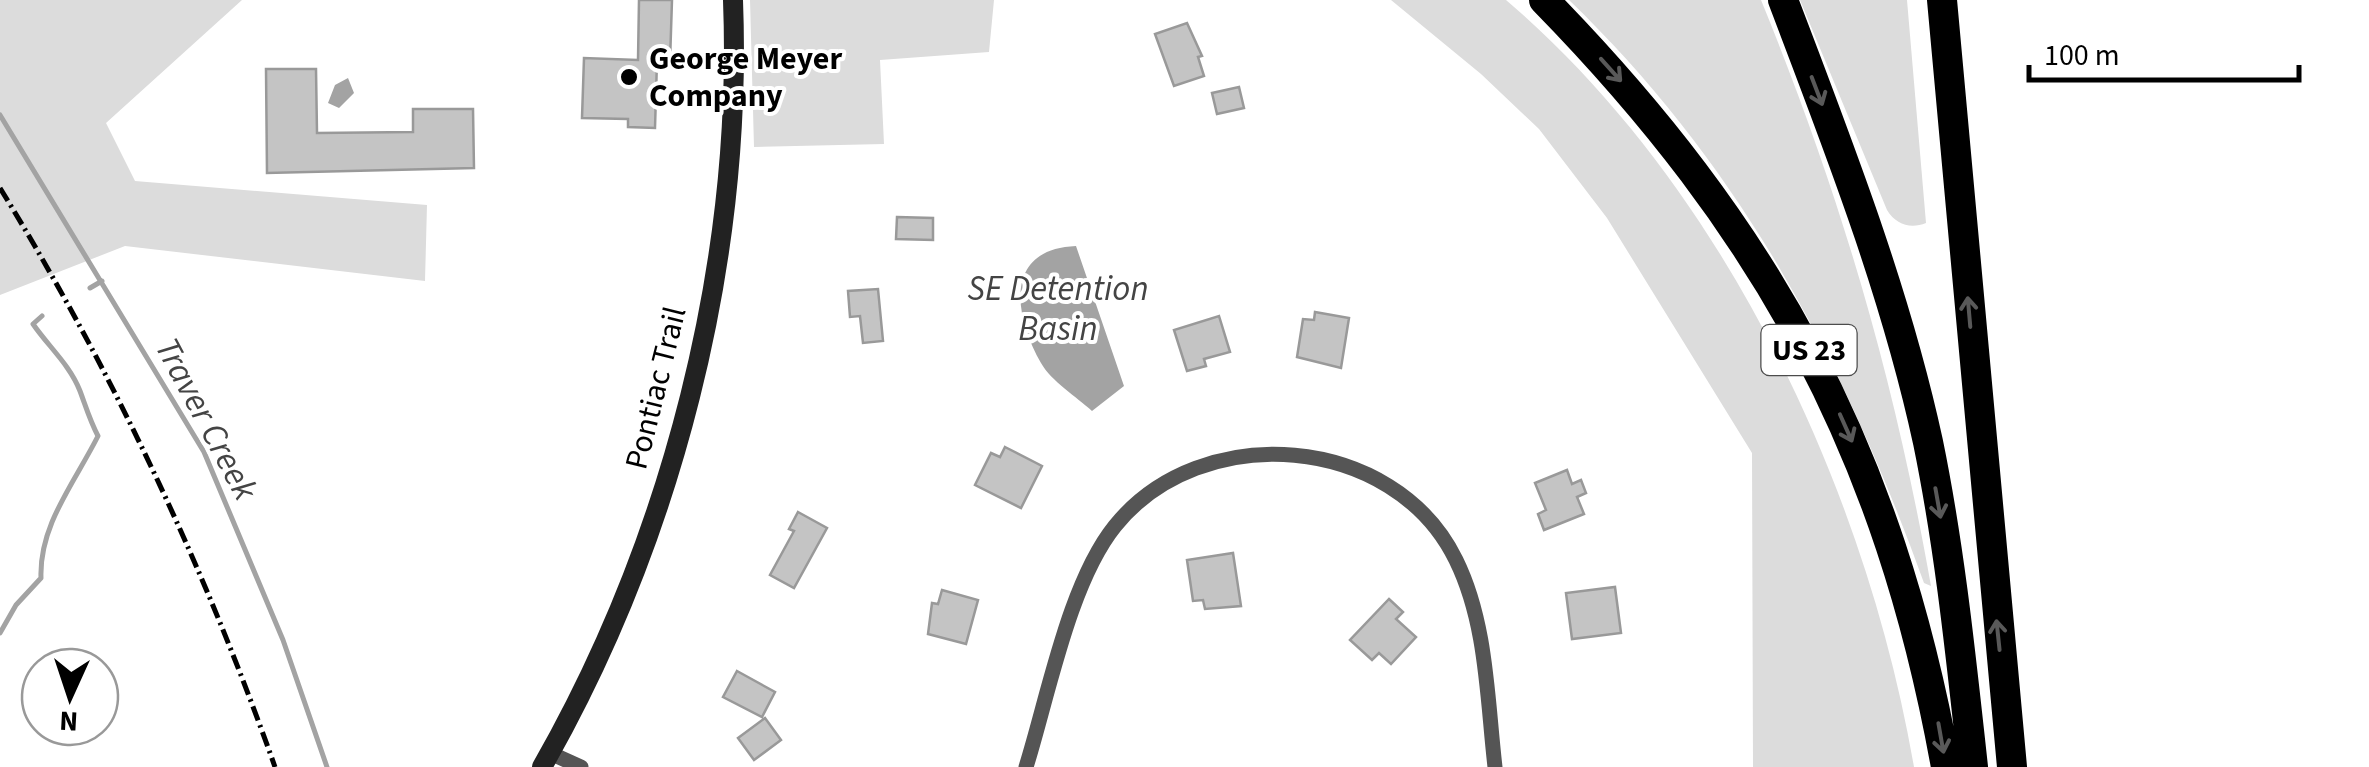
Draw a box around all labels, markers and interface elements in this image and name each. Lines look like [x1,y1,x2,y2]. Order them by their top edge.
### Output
scale bar [2029,20,2299,82]
text: 100 m [2044,34,2120,77]
place label: George Meyer Company [649,36,842,119]
one-way arrow [1600,57,1623,82]
marker: George Meyer Company [618,66,640,88]
one-way arrow [1809,75,1827,106]
water label: SE Detention Basin [967,264,1149,354]
one-way arrow [1959,296,1978,328]
street label: Pontiac Trail [614,302,698,474]
road number: US 23 [1762,325,1856,375]
water label: Traver Creek [142,329,270,510]
one-way arrow [1838,412,1856,443]
one-way arrow [1929,486,1948,519]
one-way arrow [1988,620,2007,652]
north arrow [20,647,120,747]
text: N [58,701,79,741]
one-way arrow [1932,721,1951,754]

